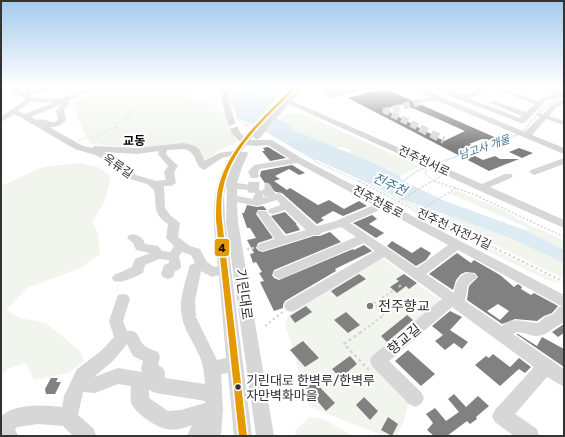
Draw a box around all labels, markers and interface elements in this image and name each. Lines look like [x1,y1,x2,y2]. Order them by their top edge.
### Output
water label: 남고사 개울 [457,132,512,162]
district label: 교동 [123,134,145,148]
street label: 전주천서로 [396,143,452,179]
street label: 옥류길 [100,151,136,181]
water label: 전주천 [370,170,410,199]
street label: 전주천동로 [350,183,406,221]
street label: 전주천 자전거길 [415,206,493,252]
line badge: 4 [214,238,230,257]
text: 4 [218,242,226,255]
street label: 기린대로 [232,267,256,321]
place label: 전주향교 [378,298,430,315]
marker: 전주향교 [365,301,375,311]
street label: 향교길 [384,320,425,358]
place label: 기린대로 한벽루/한벽루 자만벽화마을 [246,373,375,403]
marker: 기린대로 한벽루/한벽루 자만벽화마을 [233,382,243,392]

